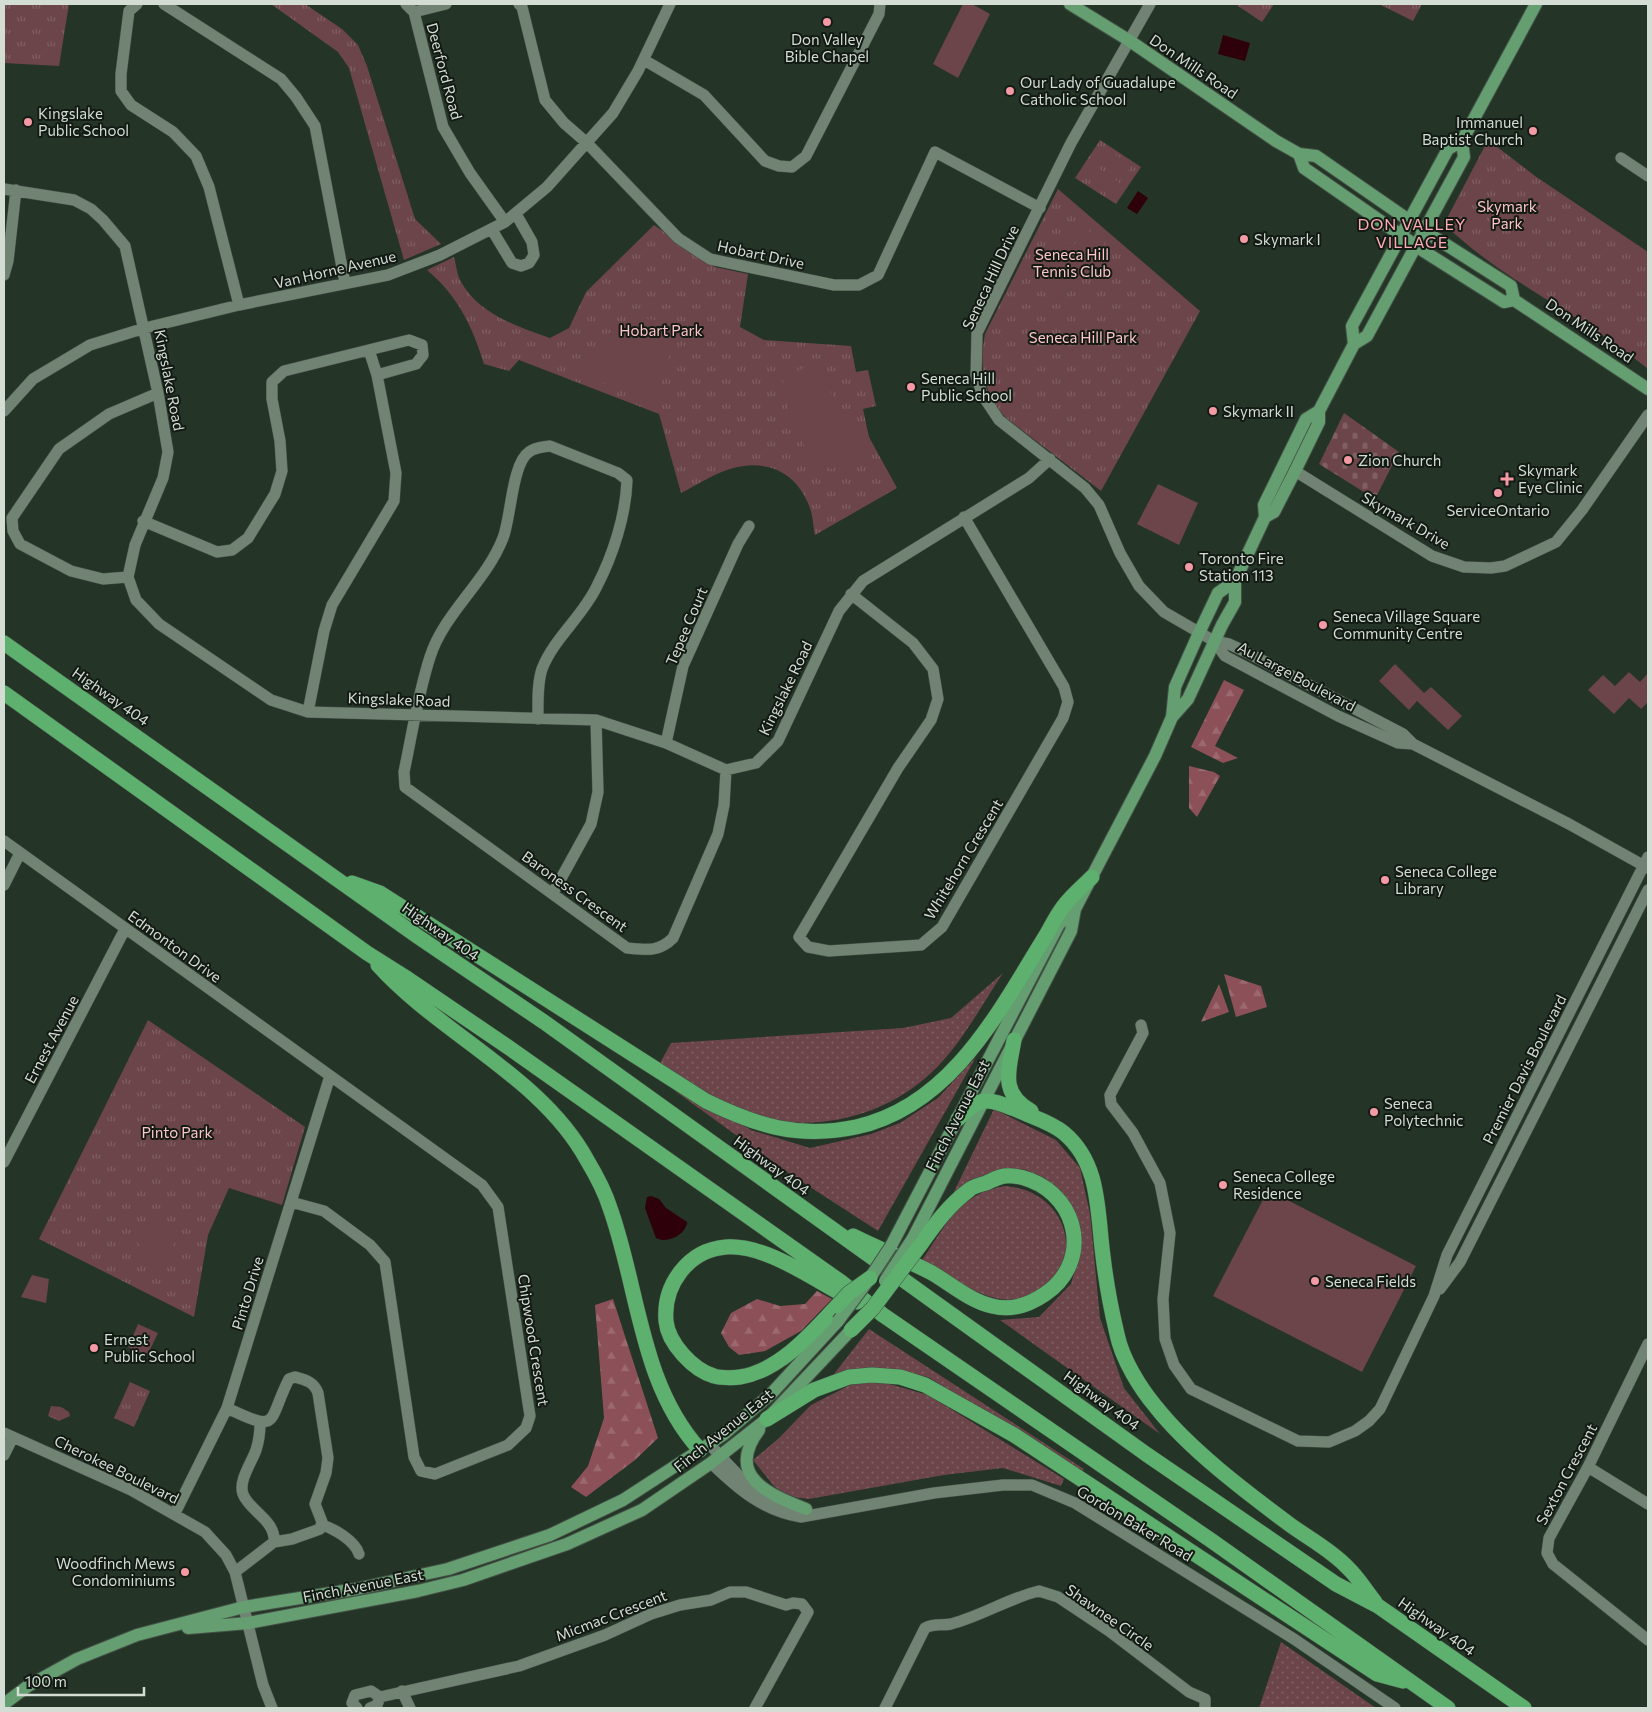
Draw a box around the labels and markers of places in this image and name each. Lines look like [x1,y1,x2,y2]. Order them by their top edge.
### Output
marker: Don Valley Bible Chapel [821,16,833,28]
place label: Don Valley Bible Chapel [785,30,869,65]
place label: Our Lady of Guadalupe Catholic School [1020,73,1176,108]
marker: Our Lady of Guadalupe Catholic School [1004,85,1016,97]
place label: Kingslake Public School [38,104,129,139]
place label: Immanuel Baptist Church [1422,113,1523,148]
marker: Kingslake Public School [22,116,34,128]
marker: Immanuel Baptist Church [1527,125,1539,137]
place label: Skymark I [1254,230,1321,248]
marker: Skymark I [1238,233,1250,245]
place label: Seneca Hill Public School [921,369,1012,404]
marker: Seneca Hill Public School [905,381,917,393]
place label: Skymark II [1223,402,1294,420]
marker: Skymark II [1207,405,1219,417]
place label: Zion Church [1358,451,1441,469]
marker: Zion Church [1342,454,1354,466]
place label: Skymark Eye Clinic [1518,461,1583,496]
marker: Skymark Eye Clinic [1500,472,1514,486]
marker: ServiceOntario [1492,487,1504,499]
place label: ServiceOntario [1446,501,1550,519]
place label: Toronto Fire Station 113 [1199,549,1284,584]
marker: Toronto Fire Station 113 [1183,561,1195,573]
place label: Seneca Village Square Community Centre [1333,607,1480,642]
marker: Seneca Village Square Community Centre [1317,619,1329,631]
place label: Seneca College Library [1395,862,1497,897]
marker: Seneca College Library [1379,874,1391,886]
place label: Seneca Polytechnic [1384,1094,1464,1129]
marker: Seneca Polytechnic [1368,1106,1380,1118]
place label: Seneca College Residence [1233,1167,1335,1202]
marker: Seneca College Residence [1217,1179,1229,1191]
place label: Seneca Fields [1325,1272,1416,1290]
marker: Seneca Fields [1309,1275,1321,1287]
place label: Ernest Public School [104,1330,195,1365]
marker: Ernest Public School [88,1342,100,1354]
place label: Woodfinch Mews Condominiums [56,1554,175,1589]
marker: Woodfinch Mews Condominiums [179,1566,191,1578]

